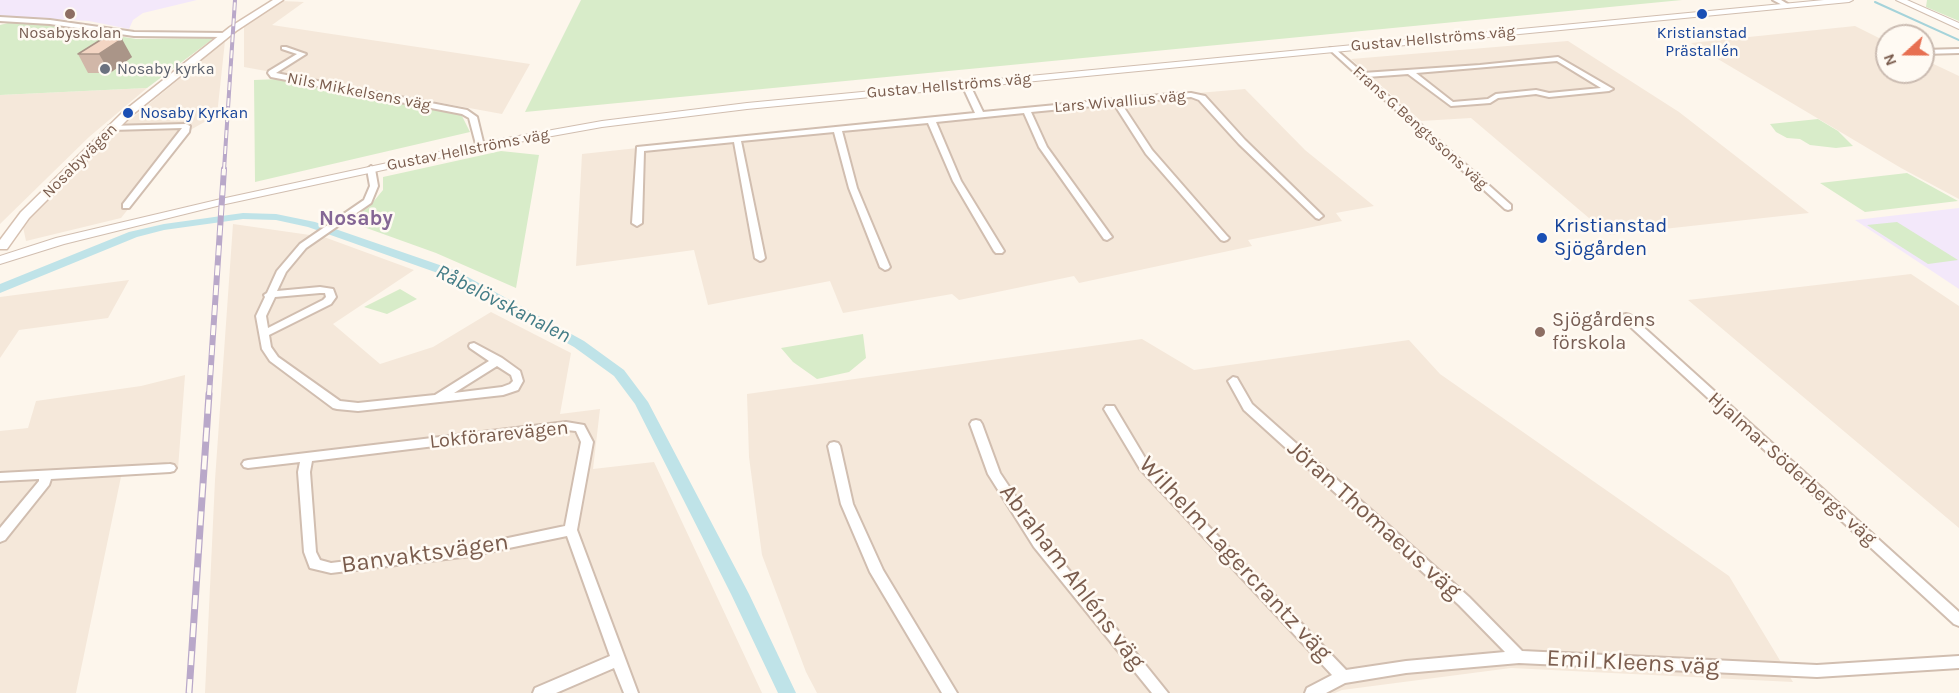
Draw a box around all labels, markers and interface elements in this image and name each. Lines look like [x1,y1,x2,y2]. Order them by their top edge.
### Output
marker: Nosabyskolan [63,7,77,21]
marker: Kristianstad Prästallén [1695,7,1709,21]
street label: Gustav Hellströms väg [1350,22,1516,56]
place label: Nosabyskolan [19,23,121,43]
place label: Kristianstad Prästallén [1657,23,1747,61]
north arrow [1875,24,1935,84]
text: N [1879,51,1901,69]
place label: Nosaby kyrka [117,59,214,79]
marker: Nosaby kyrka [98,62,112,76]
street label: Frans G Bengtssons väg [1349,62,1491,194]
street label: Nils Mikkelsens väg [286,69,432,115]
street label: Gustav Hellströms väg [866,69,1032,103]
street label: Lars Wivallius väg [1054,87,1186,117]
place label: Nosaby Kyrkan [140,103,248,123]
marker: Nosaby Kyrkan [121,106,135,120]
street label: Nosabyvägen [39,120,121,202]
street label: Gustav Hellströms väg [385,125,551,175]
district label: Nosaby [319,206,393,232]
place label: Kristianstad Sjögården [1554,214,1667,261]
marker: Kristianstad Sjögården [1535,231,1549,245]
water label: Råbelövskanalen [432,259,574,349]
place label: Sjögårdens förskola [1552,308,1656,355]
marker: Sjögårdens förskola [1533,325,1547,339]
street label: Hjalmar Söderbergs väg [1703,387,1881,551]
street label: Lokförarevägen [428,416,570,454]
street label: Jöran Thomaeus väg [1281,434,1467,606]
street label: Wilhelm Lagercrantz väg [1133,451,1337,667]
street label: Abraham Ahléns väg [993,479,1151,675]
street label: Banvaktsvägen [339,528,511,580]
street label: Emil Kleens väg [1546,644,1720,682]

